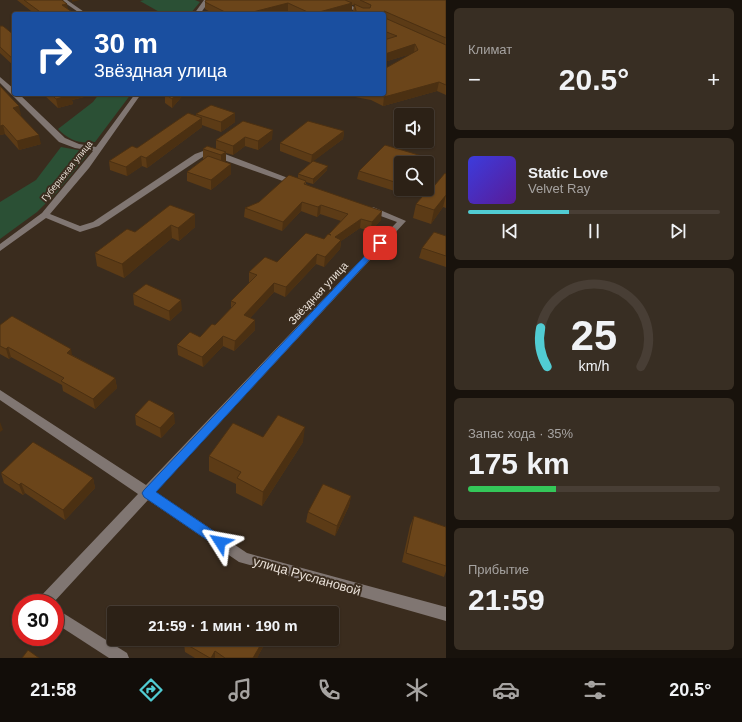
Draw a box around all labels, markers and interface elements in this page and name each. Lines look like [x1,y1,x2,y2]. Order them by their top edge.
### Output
icon: right [28,28,80,80]
text: 30 m [94,28,158,59]
text: Климат [468,42,512,57]
text: Звёздная улица [94,61,227,81]
text: 20.5° [559,63,629,96]
text: − [468,67,481,92]
text: + [707,67,720,92]
map controls [394,108,434,196]
button: sound [394,108,434,148]
street label: Губернская улица [40,139,94,203]
button: search [394,156,434,196]
text: Static Love [528,164,608,181]
text: Velvet Ray [528,181,590,196]
icon: previous [499,220,521,242]
icon: pause [583,220,605,242]
icon: next [667,220,689,242]
pin [363,226,397,260]
icon: arrive [369,232,391,254]
street label: Звёздная улица [286,259,351,327]
text: 25 [571,312,617,359]
text: km/h [579,358,610,374]
text: Запас хода · 35% [468,426,573,441]
text: 175 km [468,447,570,480]
position arrow [199,521,241,563]
street label: улица Руслановой [251,553,363,599]
text: Прибытие [468,562,529,577]
text: 21:59 [468,583,545,616]
speed limit sign: 30 [12,594,64,646]
text: 21:59 · 1 мин · 190 m [148,617,298,634]
icon: directions [137,676,165,704]
icon: music [226,676,254,704]
icon: phone [315,676,343,704]
icon: climate [403,676,431,704]
icon: car [492,676,520,704]
icon: filters [581,676,609,704]
text: 21:58 [30,680,76,700]
text: 20.5° [669,680,712,700]

